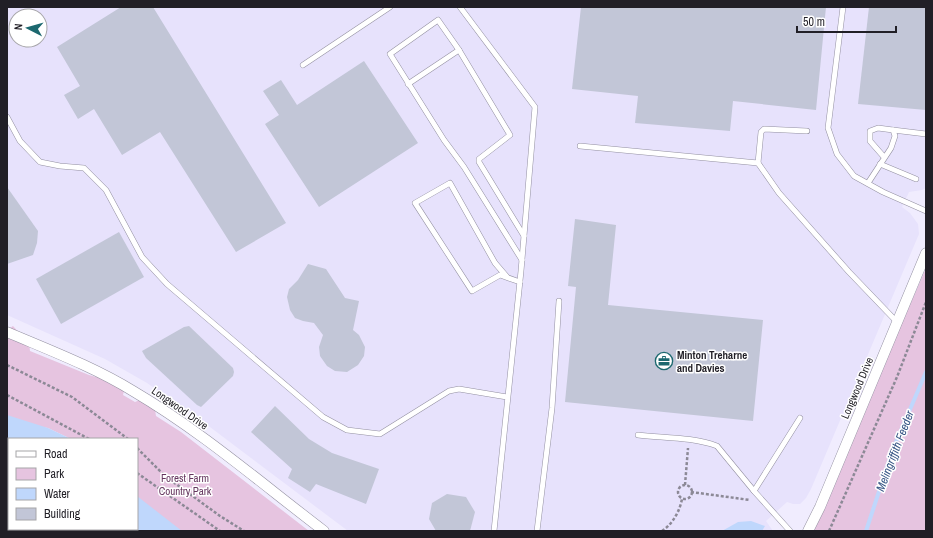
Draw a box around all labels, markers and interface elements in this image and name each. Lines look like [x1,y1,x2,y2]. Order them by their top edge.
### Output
north arrow [8,8,48,48]
scale bar [797,8,896,34]
text: 50 m [803,14,825,30]
text: N [11,23,25,31]
place label: Minton Treharne and Davies [677,348,747,375]
office icon: Minton Treharne and Davies [654,351,674,371]
street label: Longwood Drive [838,355,876,421]
street label: Longwood Drive [149,383,211,433]
water label: Melingriffith Feeder [872,408,918,494]
legend [8,438,138,530]
text: Road [44,446,68,462]
text: Park [44,466,64,482]
park label: Forest Farm Country Park [159,471,212,498]
text: Water [44,486,71,502]
text: Building [44,506,81,522]

